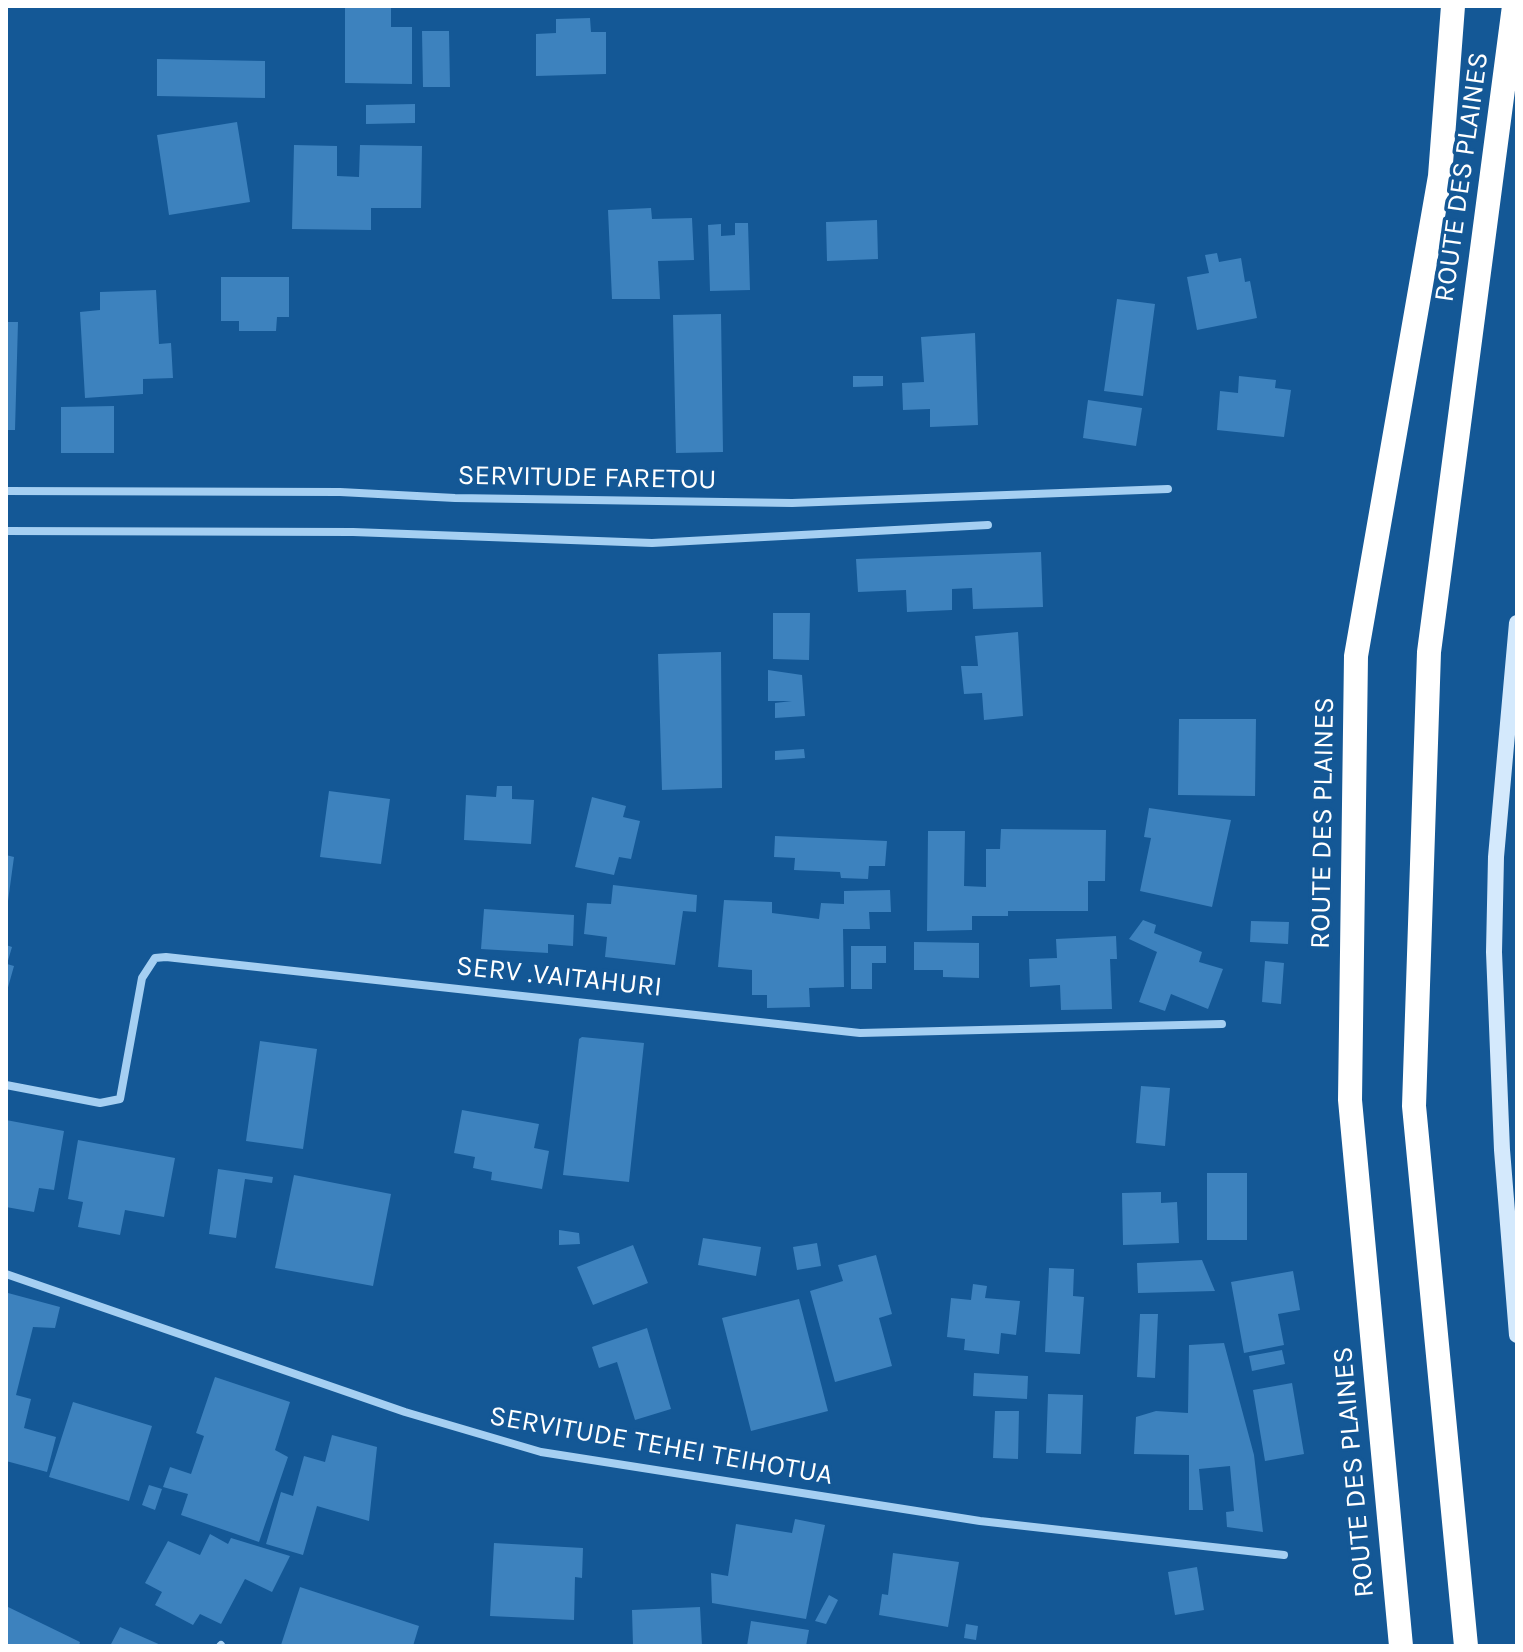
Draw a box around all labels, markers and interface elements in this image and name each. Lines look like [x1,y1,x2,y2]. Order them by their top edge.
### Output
street label: ROUTE DES PLAINES [1428,50,1496,304]
street label: SERVITUDE FARETOU [457,459,717,497]
street label: ROUTE DES PLAINES [1304,697,1342,949]
street label: SERV .VAITAHURI [454,949,664,1005]
street label: ROUTE DES PLAINES [1326,1345,1382,1599]
street label: SERVITUDE TEHEI TEIHOTUA [487,1399,835,1493]

